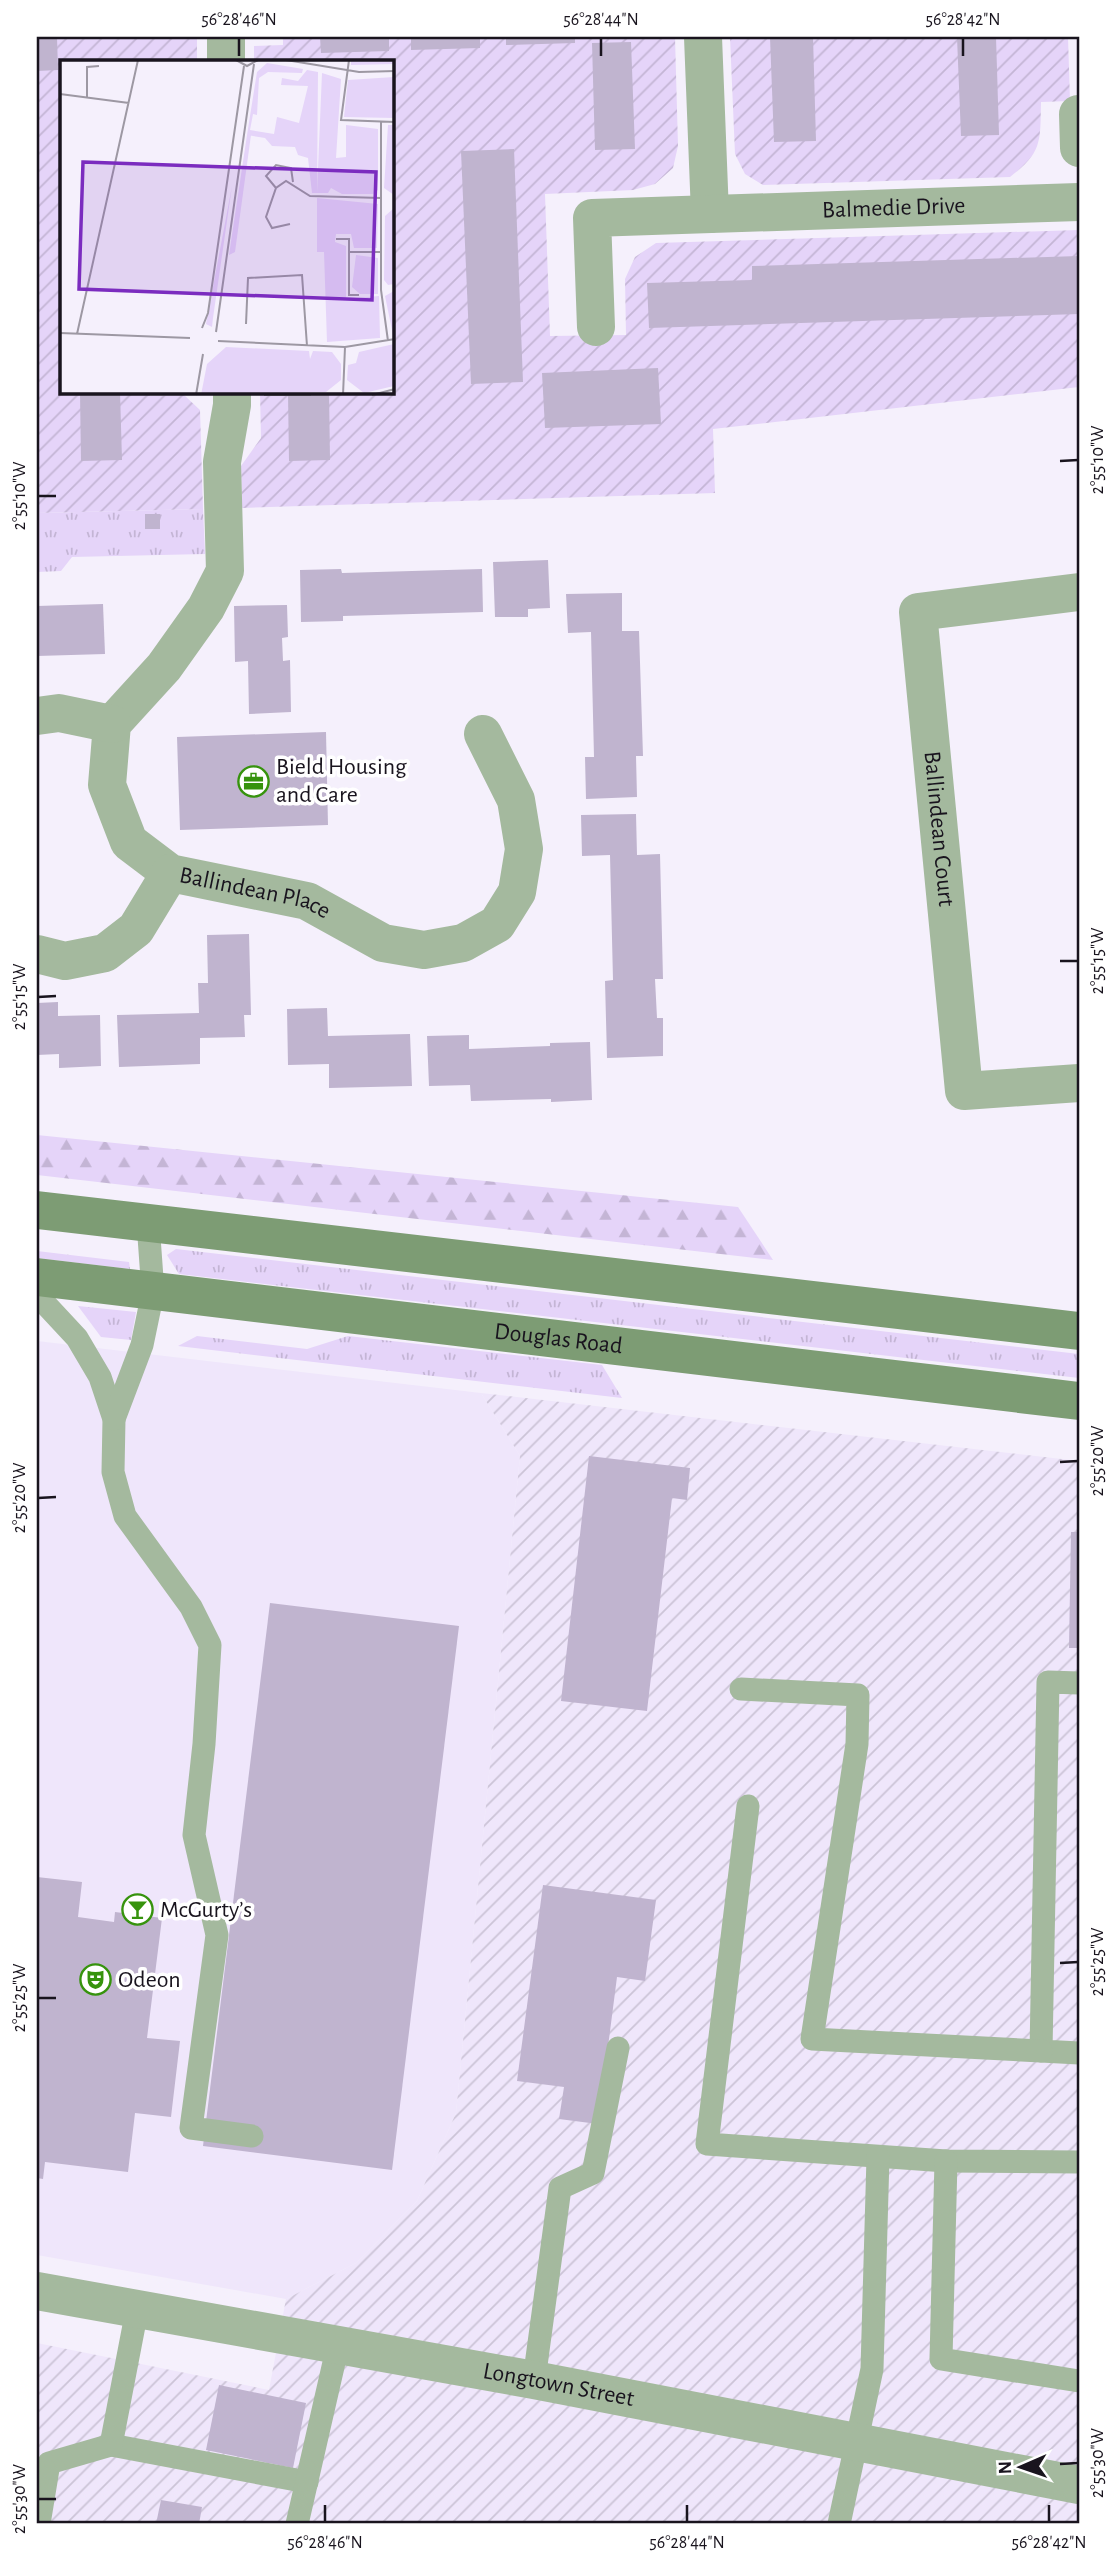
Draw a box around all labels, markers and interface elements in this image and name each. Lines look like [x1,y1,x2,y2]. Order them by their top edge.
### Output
text: 56°28'46"N [201,11,277,29]
text: 56°28'44"N [563,11,639,29]
text: 56°28'42"N [925,11,1001,29]
inset map [60,60,394,394]
street label: Balmedie Drive [822,194,966,222]
text: 2°55'10"W [1089,426,1107,494]
text: 2°55'10"W [11,462,29,530]
street label: Ballindean Court [919,750,958,908]
place label: Bield Housing and Care [276,755,407,807]
office icon: Bield Housing and Care [236,764,270,798]
street label: Ballindean Place [177,863,334,923]
text: 2°55'15"W [1089,928,1107,994]
text: 2°55'15"W [11,964,29,1030]
street label: Douglas Road [493,1320,624,1359]
text: 2°55'20"W [1089,1426,1107,1496]
text: 2°55'20"W [11,1463,29,1533]
bar icon: McGurty’s [120,1893,154,1927]
place label: McGurty’s [160,1898,252,1922]
text: 2°55'25"W [1089,1928,1107,1996]
theatre icon: Odeon [78,1963,112,1997]
text: 2°55'25"W [11,1964,29,2032]
place label: Odeon [118,1968,181,1992]
street label: Longtown Street [481,2359,636,2411]
text: 2°55'30"W [1089,2428,1107,2498]
north arrow [986,2432,1056,2502]
text: N [996,2461,1015,2474]
text: 2°55'30"W [11,2464,29,2534]
text: 56°28'46"N [287,2534,363,2552]
text: 56°28'44"N [649,2534,725,2552]
text: 56°28'42"N [1011,2534,1087,2552]

